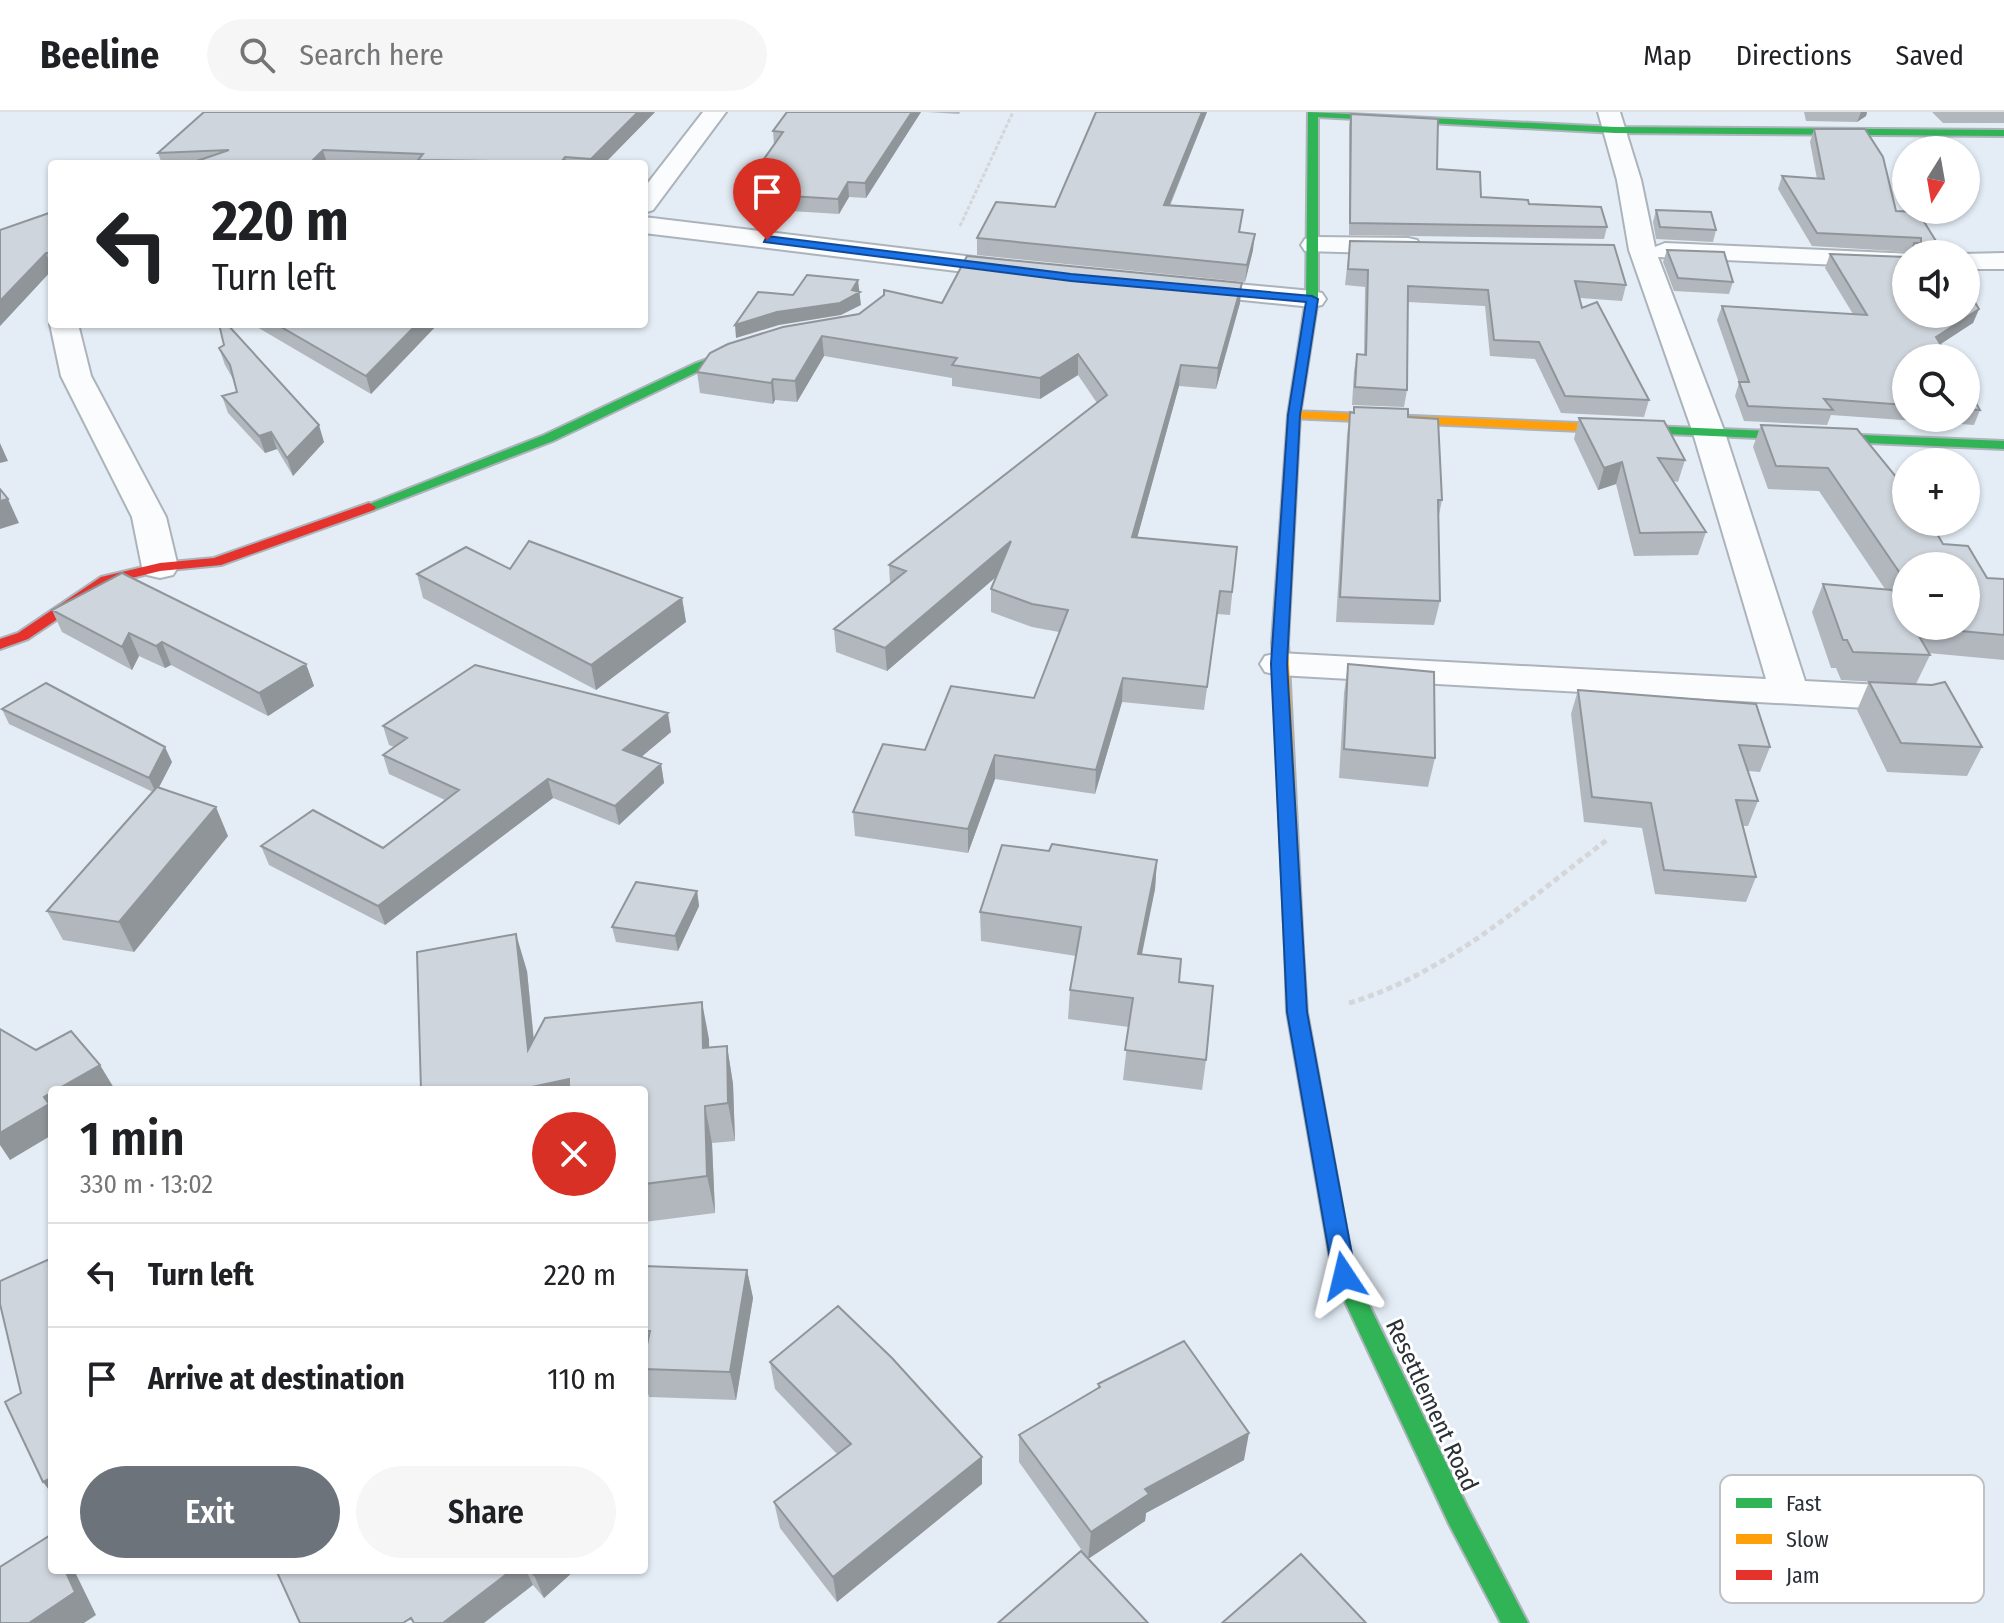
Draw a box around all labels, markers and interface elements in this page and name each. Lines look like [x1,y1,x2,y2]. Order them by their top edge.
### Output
search box [207,19,767,91]
text: Beeline [40,32,159,78]
icon: search [235,33,279,77]
text: Search here [299,37,444,73]
text: Map [1643,39,1692,72]
text: Directions [1736,39,1852,72]
text: Saved [1896,39,1964,72]
north arrow [1892,136,1980,224]
map controls [1892,136,1980,640]
pin [733,158,801,240]
icon: arrive [745,170,789,214]
text: 220 m [212,188,349,255]
icon: left [80,192,184,296]
button: sound [1892,240,1980,328]
text: Turn left [212,256,336,300]
button: search [1892,344,1980,432]
button: + [1892,448,1980,536]
button: − [1892,552,1980,640]
text: 1 min [80,1110,185,1168]
button: close [532,1112,616,1196]
text: 330 m · 13:02 [80,1169,213,1200]
position arrow [1302,1234,1386,1318]
icon: left [80,1253,124,1297]
text: Turn left [148,1257,254,1293]
text: 220 m [544,1257,616,1293]
street label: Resettlement Road [1380,1315,1484,1495]
icon: arrive [80,1357,124,1401]
text: Arrive at destination [148,1361,405,1397]
text: 110 m [547,1361,616,1397]
button: Exit [80,1466,340,1558]
button: Share [356,1466,616,1558]
legend [1720,1475,1984,1603]
text: Fast [1786,1490,1822,1517]
text: Slow [1786,1526,1829,1553]
text: Jam [1786,1562,1820,1589]

